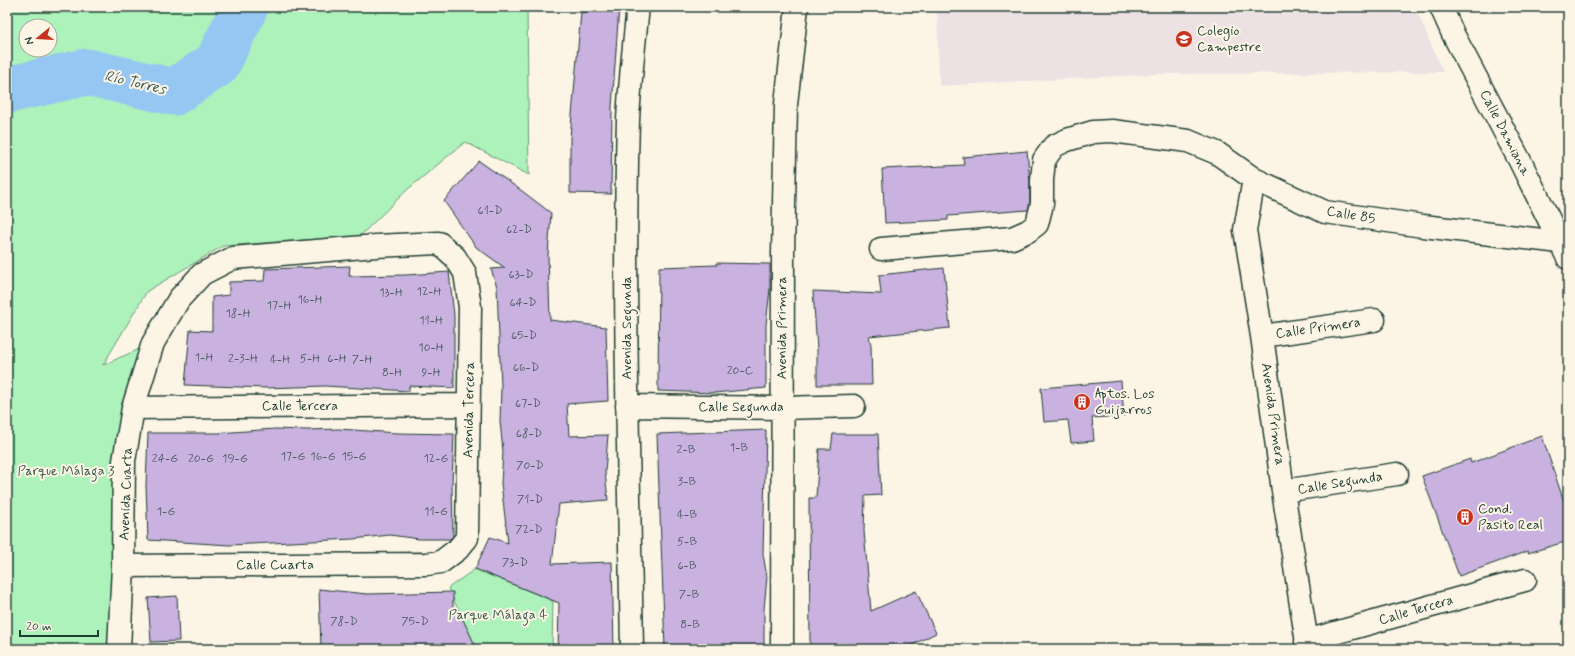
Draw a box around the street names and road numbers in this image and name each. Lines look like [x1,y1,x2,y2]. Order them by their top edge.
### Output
street label: Calle Damiana [1476,87,1535,180]
street label: Calle 85 [1325,202,1377,228]
street label: Avenida Segunda [618,276,638,380]
street label: Avenida Primera [773,276,791,380]
street label: Calle Primera [1274,313,1362,343]
street label: Avenida Tercera [459,362,479,458]
street label: Avenida Primera [1257,362,1289,466]
street label: Calle Tercera [262,397,338,415]
street label: Calle Segunda [698,398,784,418]
street label: Avenida Cuarta [115,447,137,541]
street label: Calle Segunda [1296,467,1384,501]
street label: Calle Cuarta [236,556,314,574]
street label: Calle Tercera [1377,591,1455,629]

